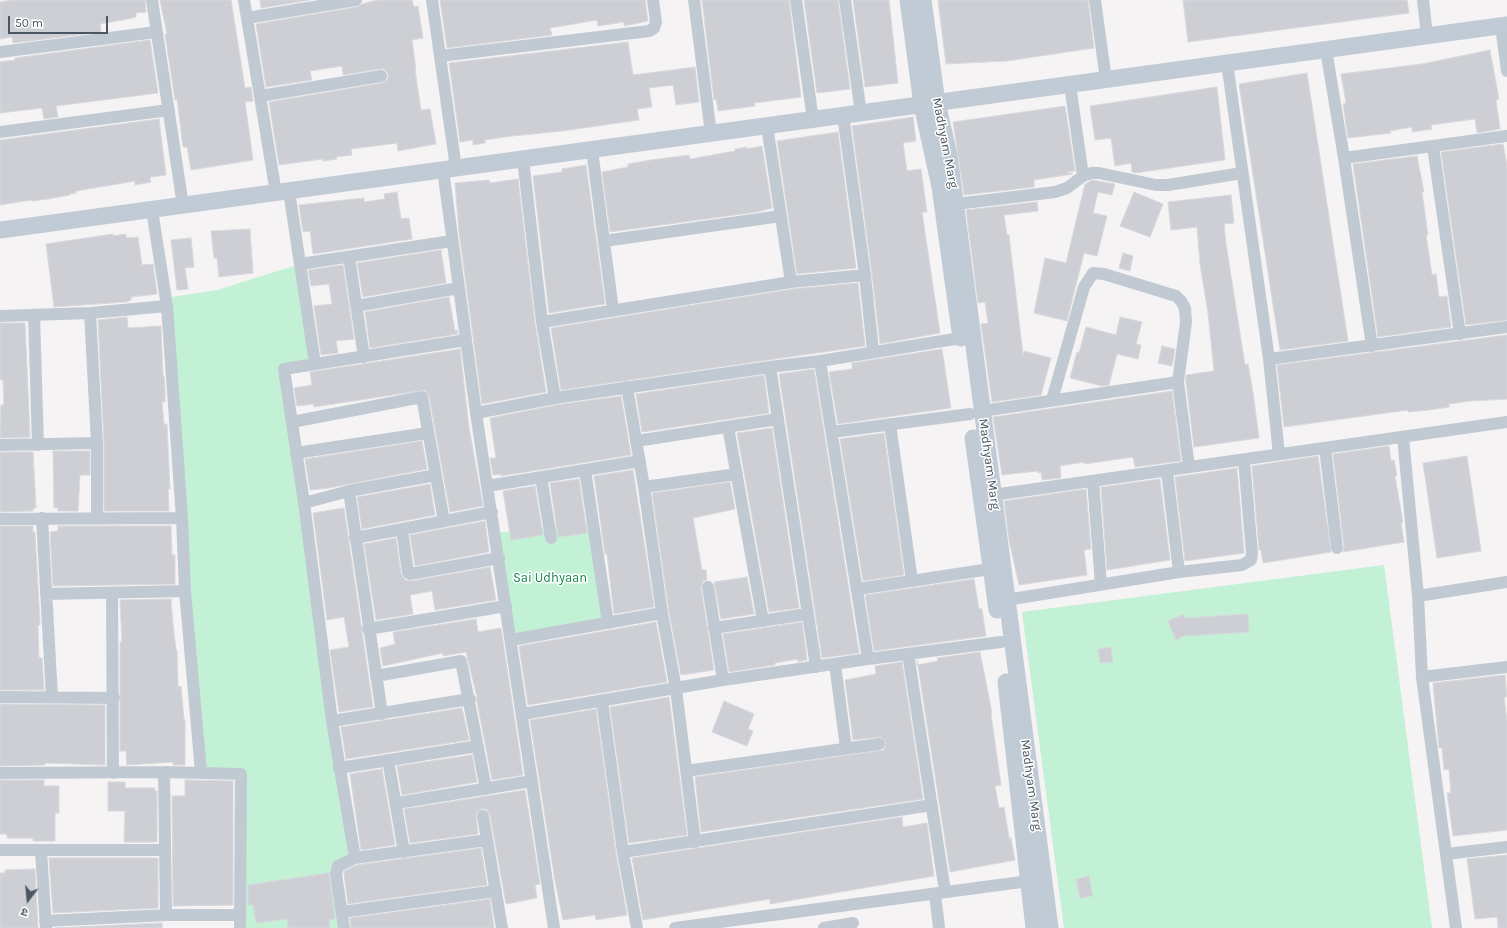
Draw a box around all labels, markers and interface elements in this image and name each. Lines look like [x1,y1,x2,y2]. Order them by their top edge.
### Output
scale bar [10,8,110,34]
text: 50 m [15,16,43,30]
street label: Madhyam Marg [929,96,961,190]
street label: Madhyam Marg [975,417,1003,511]
park label: Sai Udhyaan [513,570,587,586]
street label: Madhyam Marg [1017,738,1045,832]
north arrow [8,880,48,920]
text: उ [20,905,29,919]

